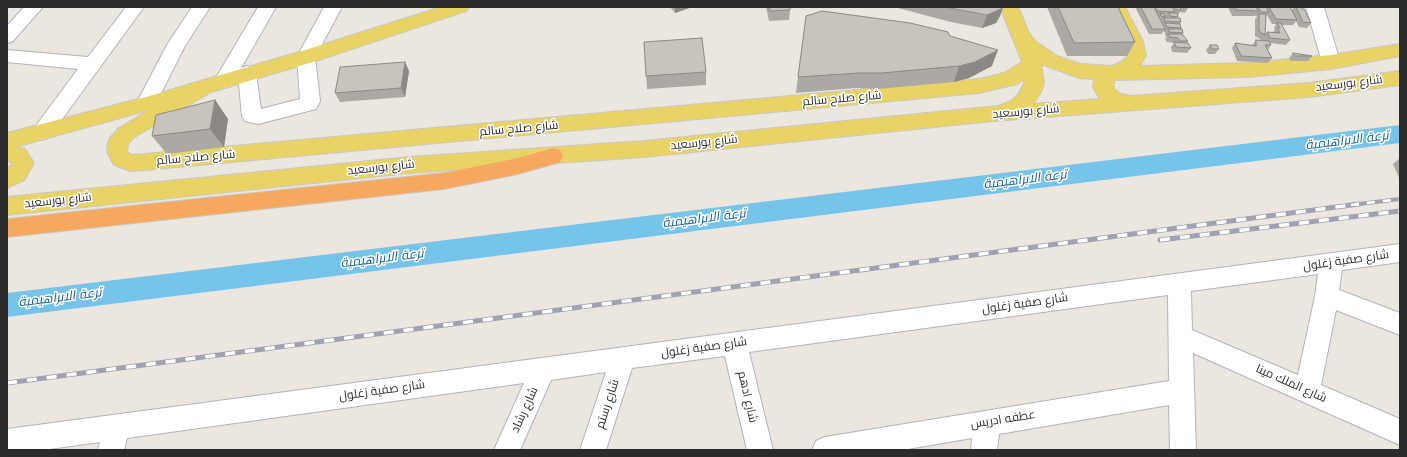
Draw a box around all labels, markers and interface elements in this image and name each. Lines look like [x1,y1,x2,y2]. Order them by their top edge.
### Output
street label: شارع بورسعيد [1315,73,1383,95]
street label: شارع صلاح سالم [802,88,882,110]
street label: شارع بورسعيد [992,102,1060,122]
street label: شارع صلاح سالم [479,118,559,140]
water label: ترعة الابراهيمية [1305,128,1389,154]
street label: شارع بورسعيد [670,132,738,154]
street label: شارع صلاح سالم [156,147,236,169]
street label: شارع بورسعيد [347,157,415,179]
water label: ترعة الابراهيمية [983,167,1067,193]
street label: شارع بورسعيد [24,190,92,212]
water label: ترعة الابراهيمية [662,206,746,232]
water label: ترعة الابراهيمية [340,246,424,272]
street label: شارع صفية زغلول [1302,248,1390,274]
water label: ترعة الابراهيمية [18,285,102,311]
street label: شارع صفية زغلول [981,291,1069,317]
street label: شارع صفية زغلول [660,335,748,361]
street label: شارع الملك مينا [1253,362,1329,406]
street label: شارع ادهم [734,370,760,424]
street label: شارع صفية زغلول [338,378,426,404]
street label: شارع رستم [593,378,623,430]
street label: شارع رشاد [508,385,542,435]
street label: عطفه ادريس [970,408,1036,432]

